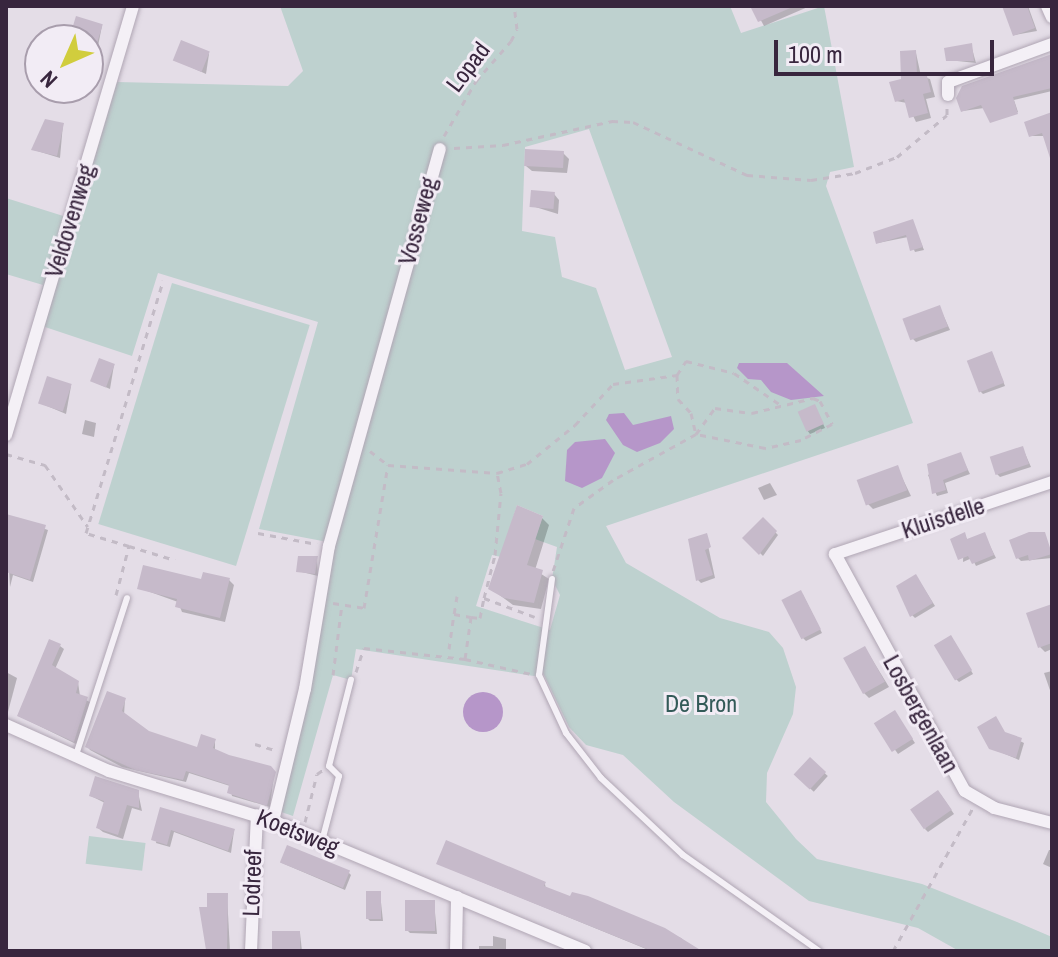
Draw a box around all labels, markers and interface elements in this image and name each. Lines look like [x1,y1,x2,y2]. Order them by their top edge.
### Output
north arrow [24,24,104,104]
scale bar [778,24,998,74]
street label: Lopad [440,36,496,98]
text: 100 m [788,38,843,70]
text: N [33,64,64,95]
street label: Veldovenweg [39,161,101,281]
street label: Vosseweg [392,174,444,268]
street label: Kluisdelle [898,491,988,545]
street label: Losbergenlaan [877,650,965,778]
park label: De Bron [665,690,737,718]
street label: Koetsweg [253,802,343,862]
street label: Lodreef [236,849,268,917]

